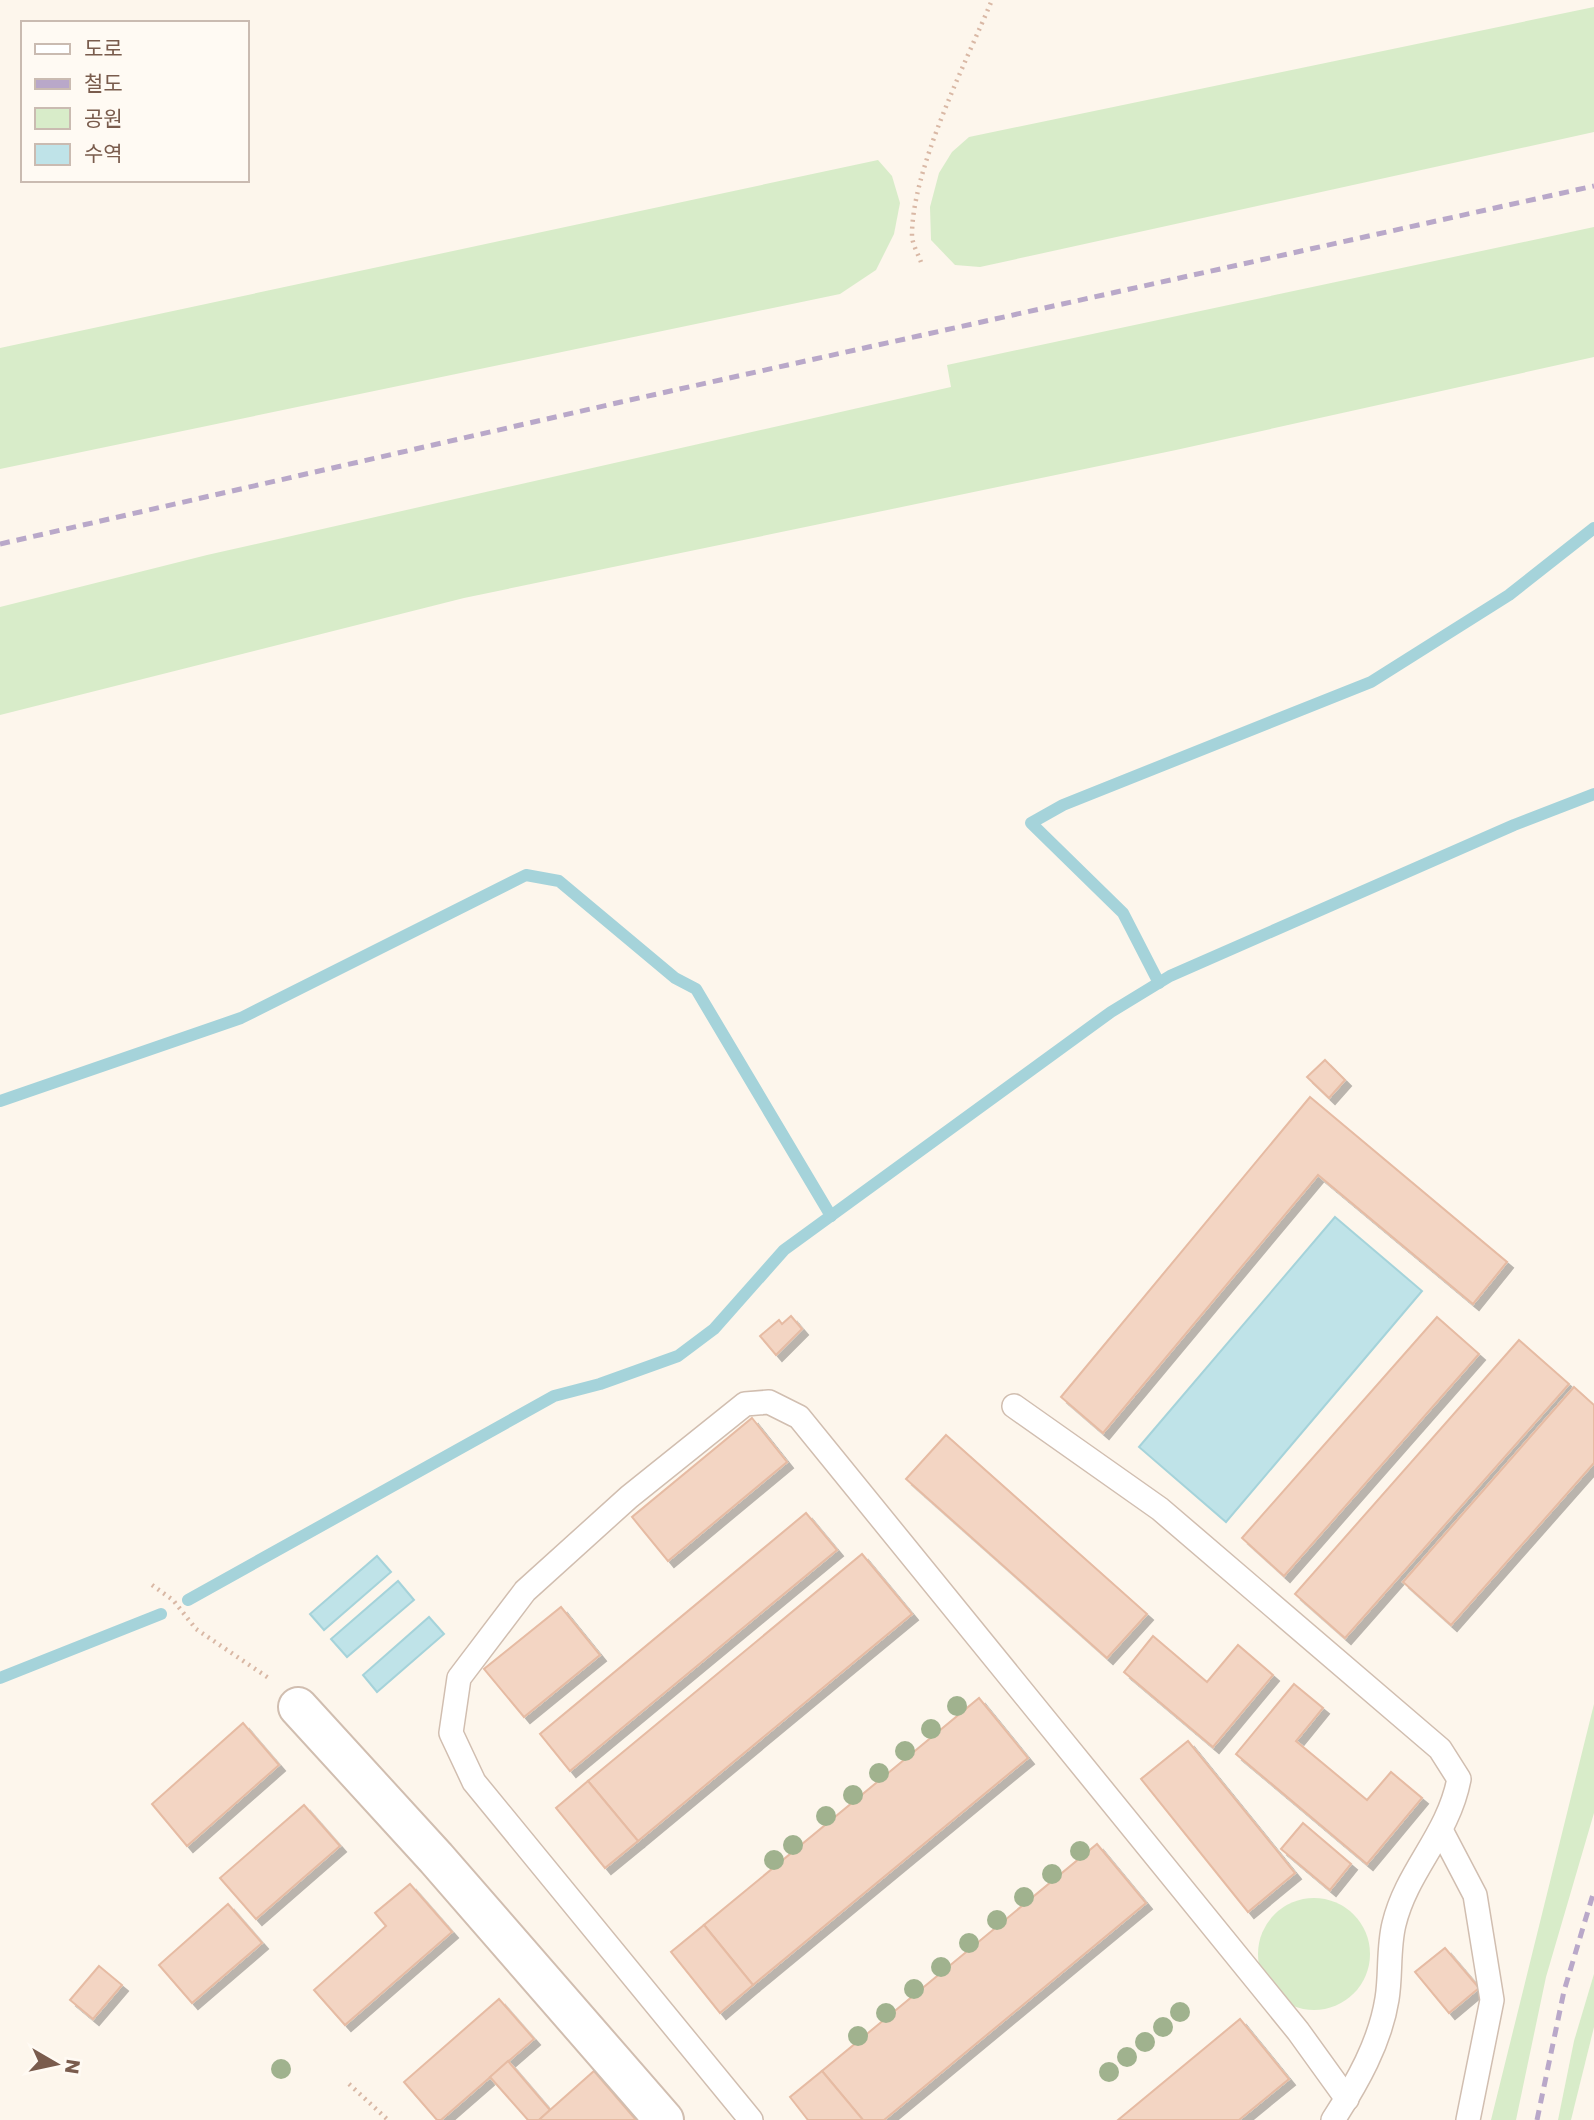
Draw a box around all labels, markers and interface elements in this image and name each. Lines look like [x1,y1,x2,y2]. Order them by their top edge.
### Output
legend [21,21,248,182]
text: 도로 [84,34,123,63]
text: 철도 [84,69,123,98]
text: 공원 [84,104,123,133]
text: 수역 [84,139,123,168]
north arrow [21,2029,91,2099]
text: N [58,2057,87,2076]

